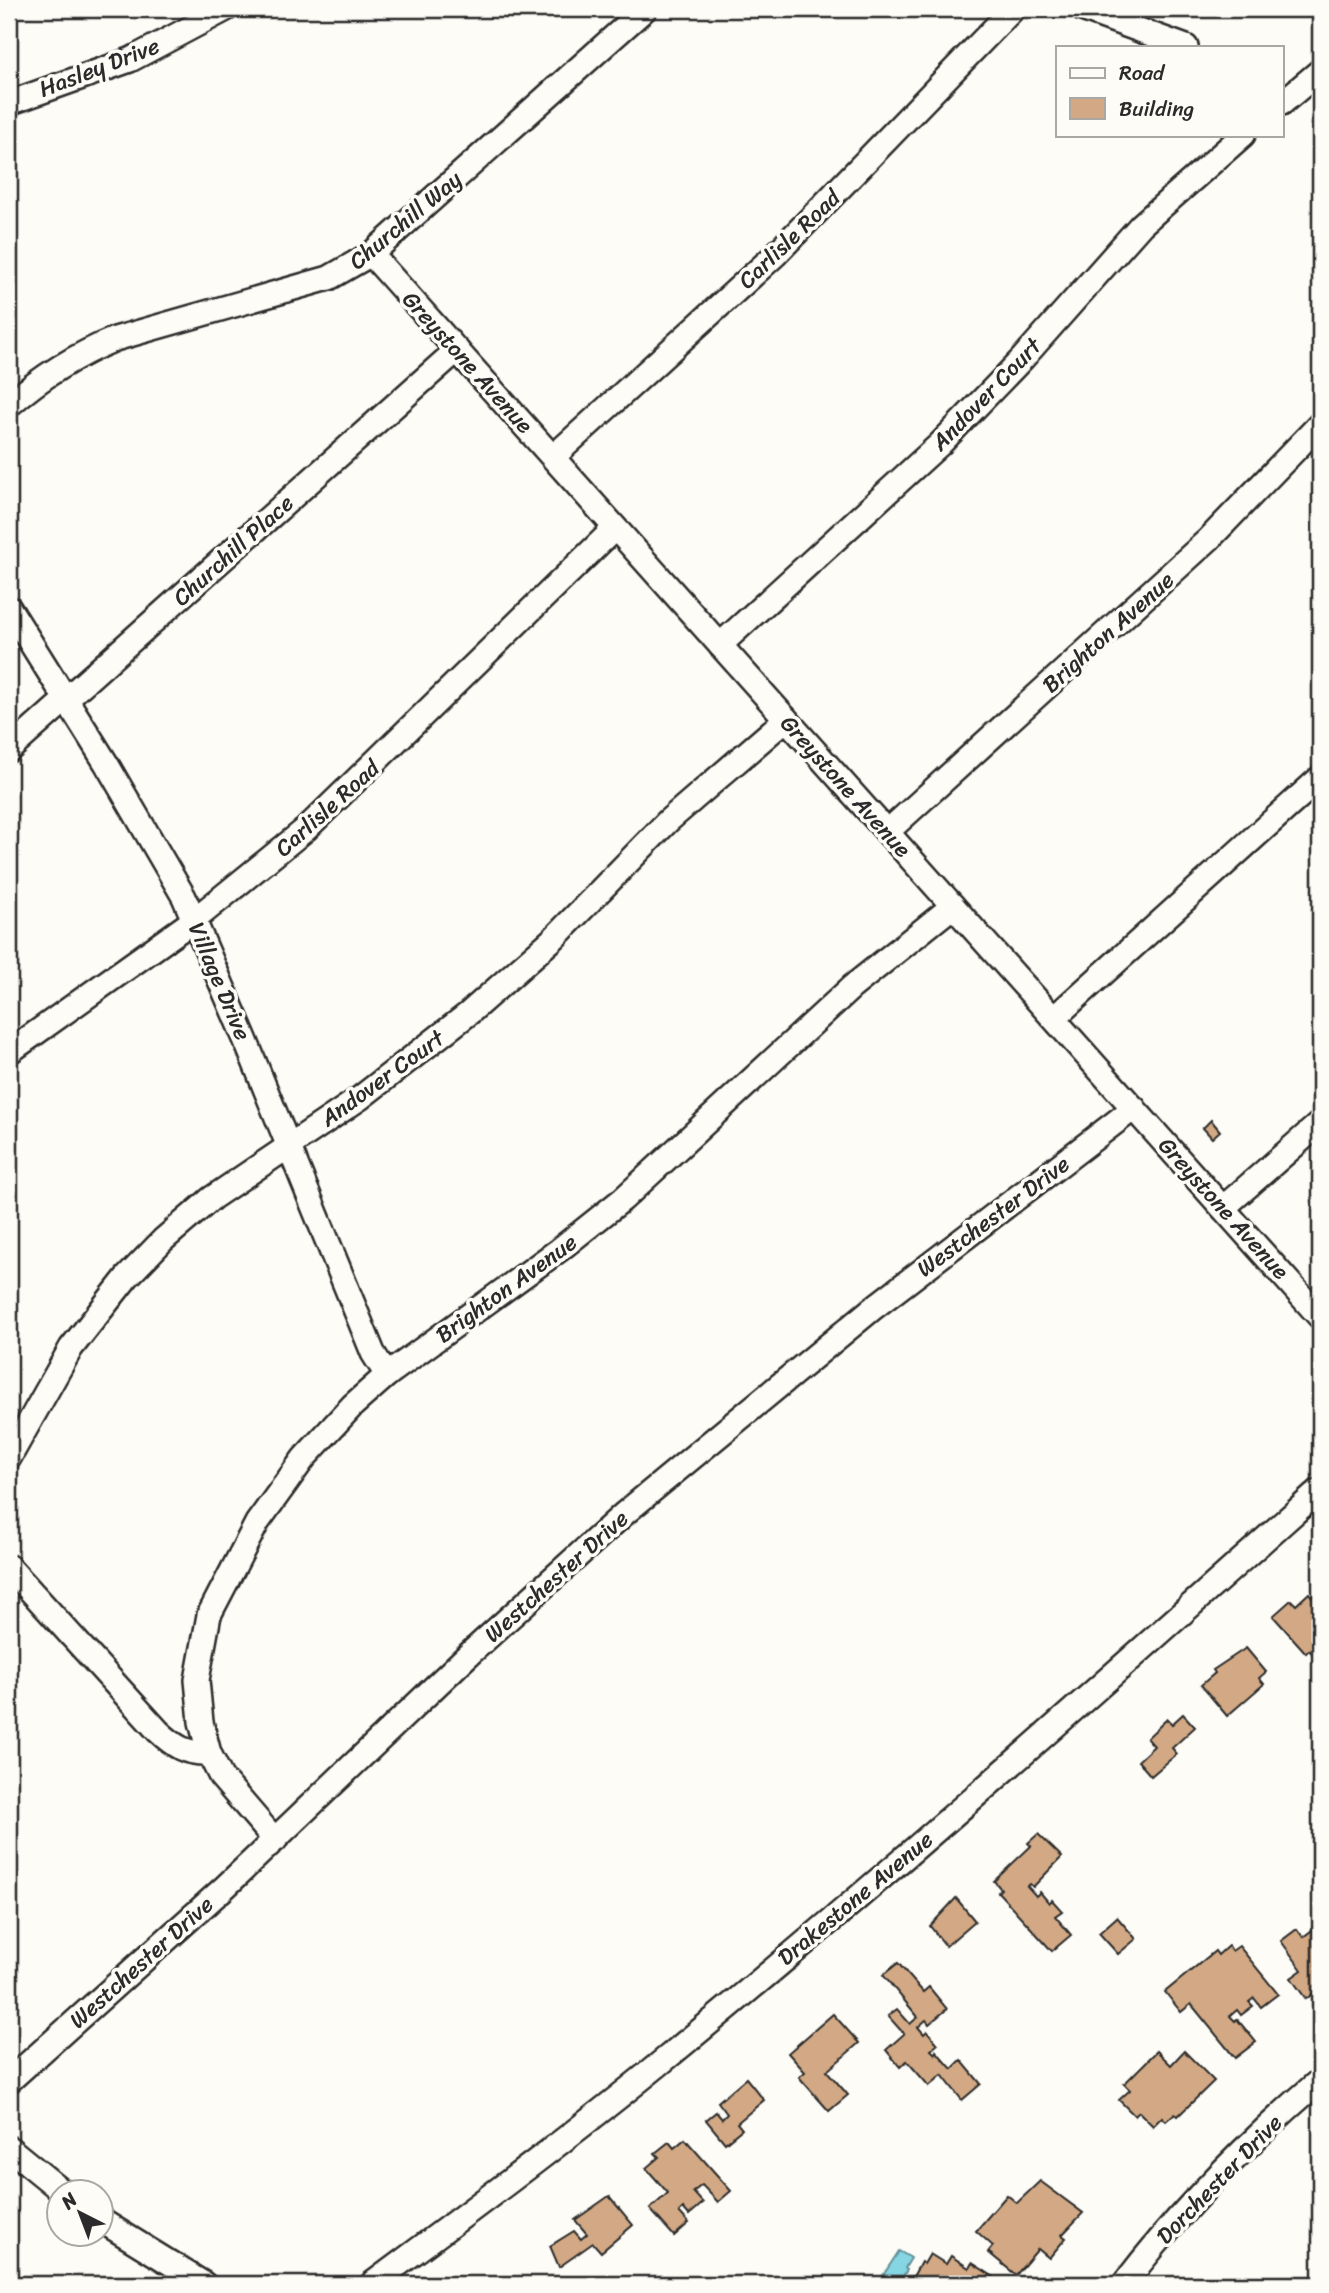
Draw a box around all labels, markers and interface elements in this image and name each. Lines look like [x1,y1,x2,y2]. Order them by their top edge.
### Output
street label: Hasley Drive [33,26,166,109]
legend [1056,46,1284,136]
text: Road [1119,54,1166,92]
text: Building [1119,90,1195,128]
street label: Churchill Way [339,160,472,281]
street label: Carlisle Road [728,178,852,299]
street label: Greystone Avenue [392,281,544,444]
street label: Andover Court [920,326,1053,462]
street label: Churchill Place [163,484,304,617]
street label: Brighton Avenue [1032,561,1184,704]
street label: Greystone Avenue [770,705,922,868]
street label: Carlisle Road [265,748,391,867]
street label: Village Drive [176,915,263,1047]
street label: Andover Court [310,1018,455,1138]
street label: Greystone Avenue [1148,1127,1300,1290]
street label: Westchester Drive [908,1145,1079,1288]
street label: Brighton Avenue [426,1222,586,1354]
street label: Westchester Drive [474,1499,639,1653]
street label: Drakestone Avenue [768,1820,943,1976]
street label: Westchester Drive [59,1885,224,2039]
street label: Dorchester Drive [1146,2104,1293,2255]
north arrow [46,2178,116,2248]
text: N [52,2184,86,2218]

